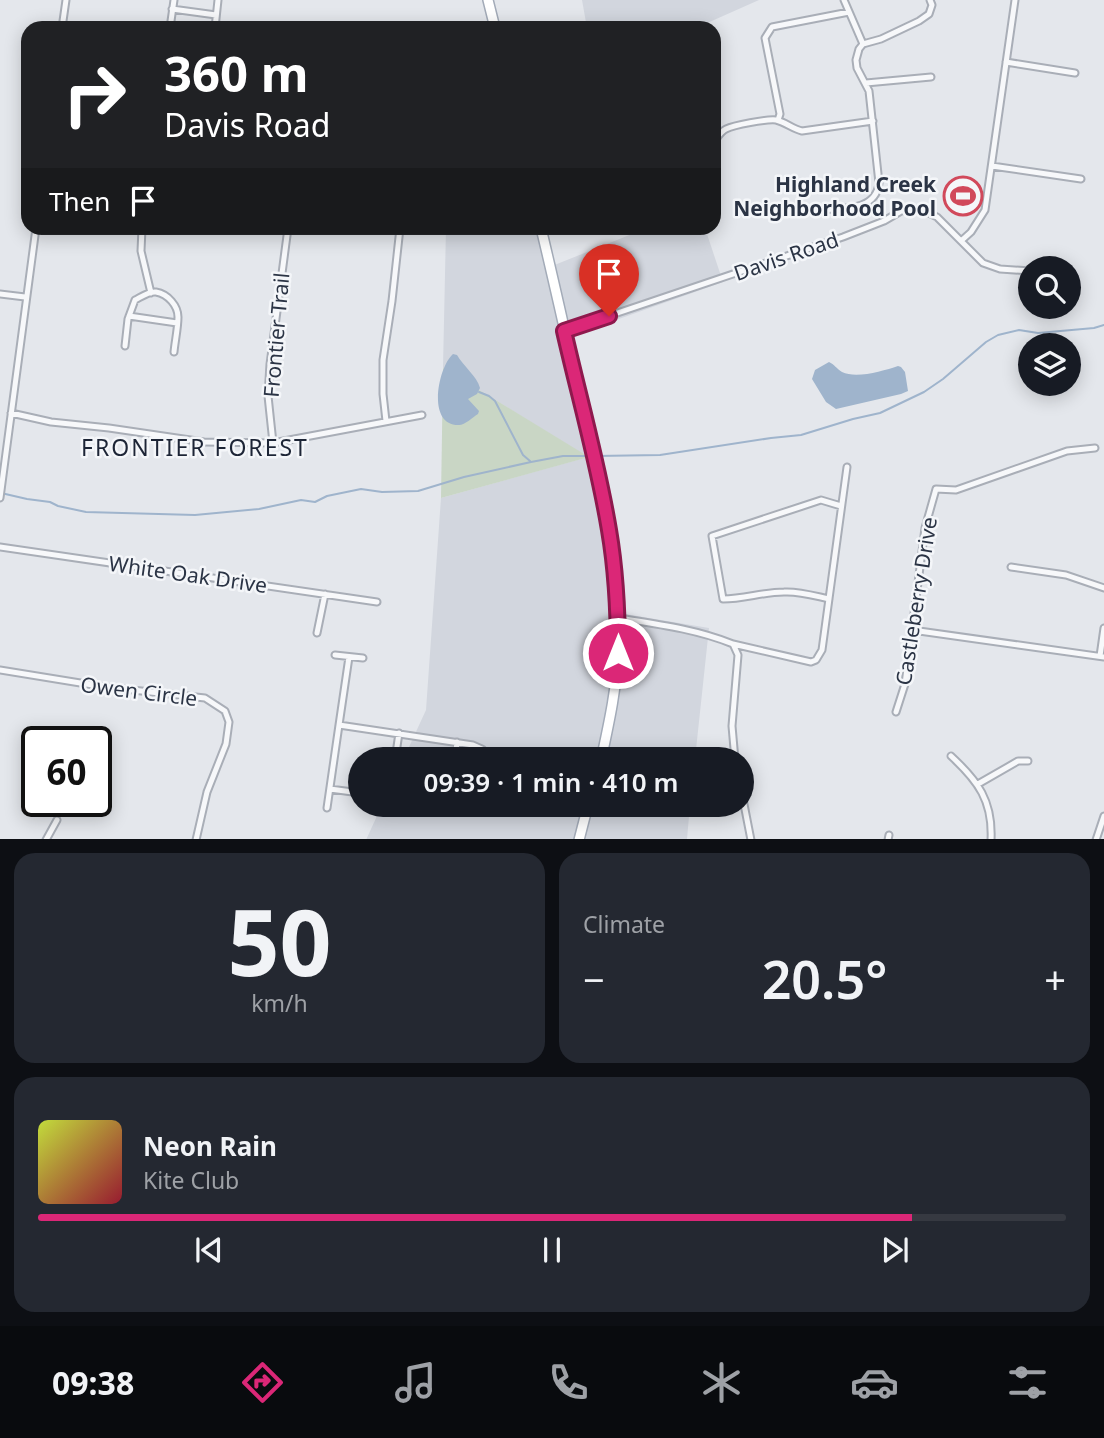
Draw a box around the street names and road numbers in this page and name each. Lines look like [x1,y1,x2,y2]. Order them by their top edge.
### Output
street label: Davis Road [730,225,842,287]
street label: Frontier Trail [257,271,295,399]
street label: Castleberry Drive [889,515,943,687]
street label: White Oak Drive [107,549,269,599]
street label: Owen Circle [79,670,199,712]

